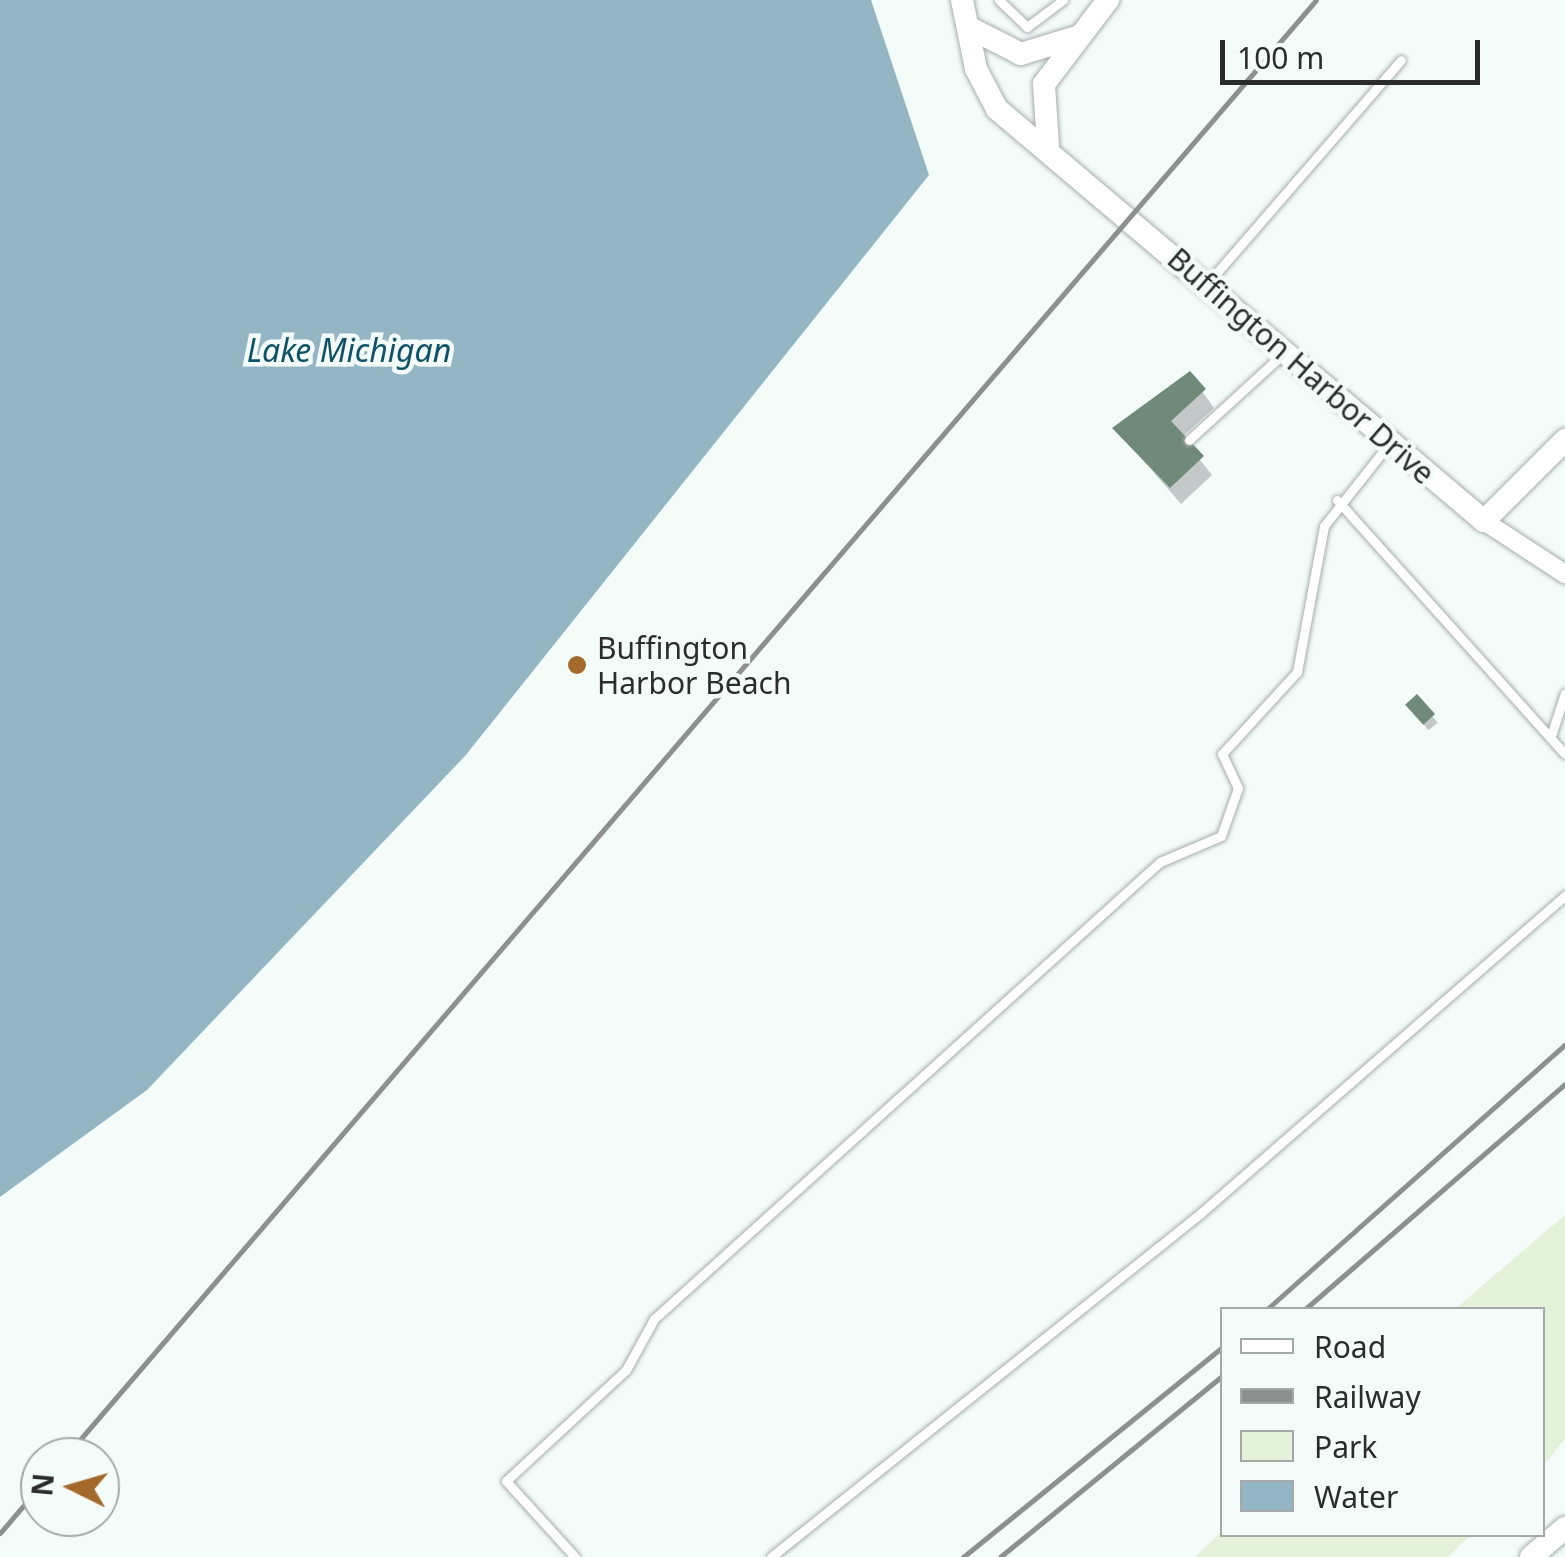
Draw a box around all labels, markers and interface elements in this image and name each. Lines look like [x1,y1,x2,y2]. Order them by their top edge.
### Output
scale bar [1225,20,1485,82]
text: 100 m [1237,37,1324,78]
street label: Buffington Harbor Drive [1160,241,1442,491]
water label: Lake Michigan [247,331,451,369]
place label: Buffington Harbor Beach [597,630,791,700]
marker: Buffington Harbor Beach [566,654,588,676]
legend [1220,1307,1545,1537]
text: Road [1314,1326,1386,1367]
text: Railway [1314,1376,1421,1417]
text: Park [1314,1426,1377,1467]
north arrow [20,1437,120,1537]
text: N [22,1472,62,1498]
text: Water [1314,1476,1398,1517]

